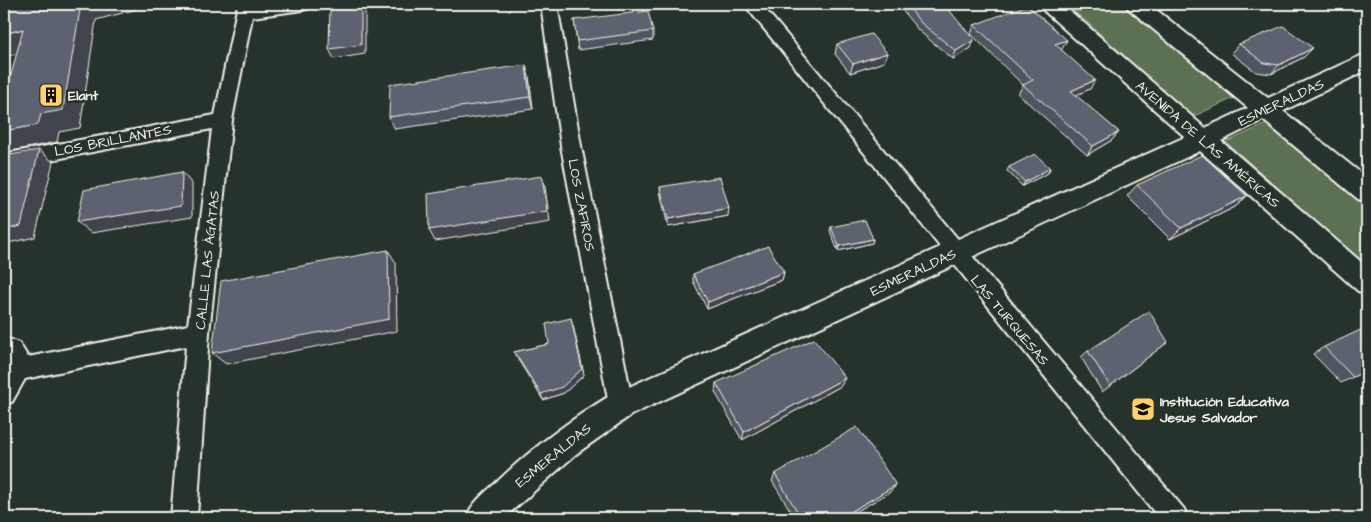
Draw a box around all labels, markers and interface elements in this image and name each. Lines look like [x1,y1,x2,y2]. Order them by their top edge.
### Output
street label: ESMERALDAS [1235,74,1328,132]
street label: AVENIDA DE LAS AMÉRICAS [1131,76,1284,213]
building icon: Elant [38,82,64,108]
place label: Elant [68,86,99,106]
street label: LOS BRILLANTES [53,120,173,162]
street label: LOS ZAFIROS [562,157,600,253]
street label: CALLE LAS ÁGATAS [191,190,225,331]
street label: ESMERALDAS [867,244,960,302]
street label: LAS TURQUESAS [965,271,1053,370]
place label: Institución Educativa Jesus Salvador [1159,392,1290,428]
school or university icon: Institución Educativa Jesus Salvador [1130,396,1156,422]
street label: ESMERALDAS [511,419,596,493]

